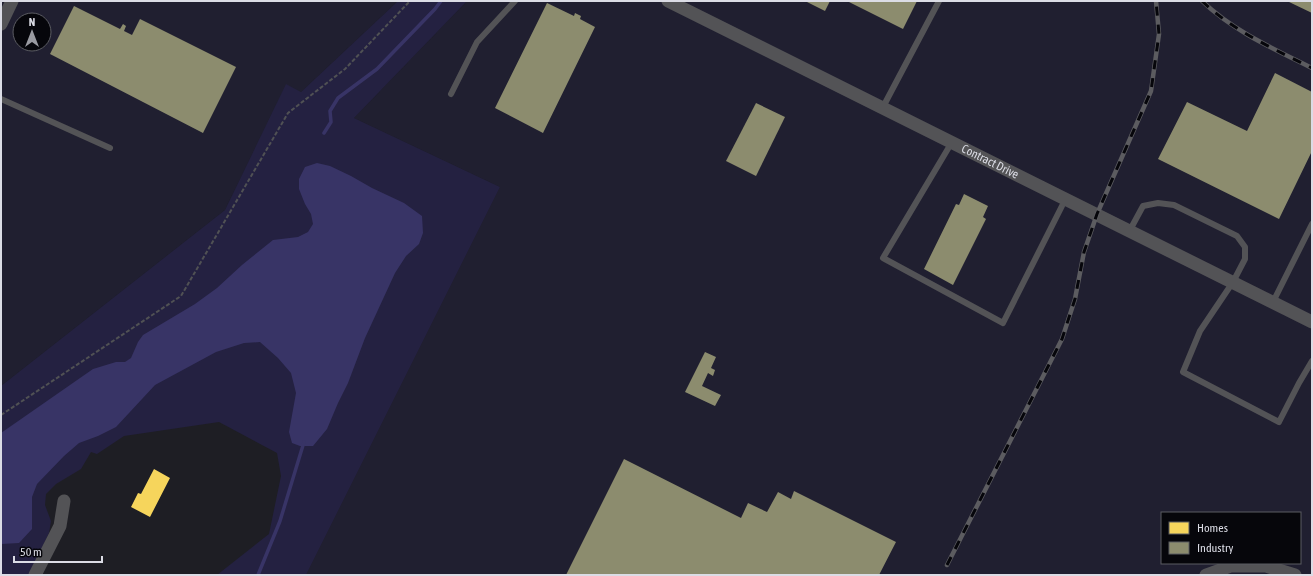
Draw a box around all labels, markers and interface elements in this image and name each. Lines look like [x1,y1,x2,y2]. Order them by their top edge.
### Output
north arrow [12,12,52,52]
text: N [29,16,35,28]
street label: Contract Drive [959,141,1021,182]
legend [1161,512,1301,564]
text: Homes [1197,521,1228,535]
scale bar [14,538,102,564]
text: Industry [1197,541,1234,555]
text: 50 m [20,545,42,559]

